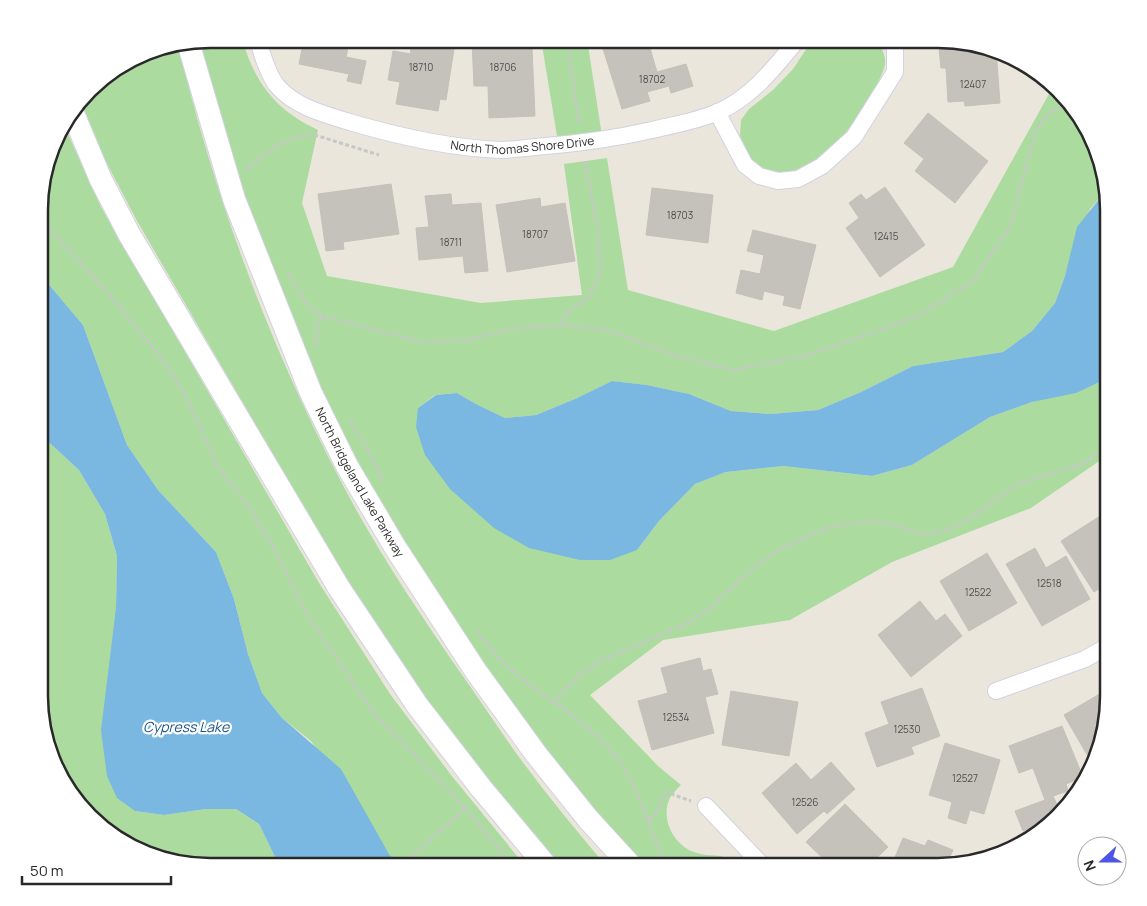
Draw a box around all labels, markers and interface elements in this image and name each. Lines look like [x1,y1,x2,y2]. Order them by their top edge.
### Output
house number: 18710 [409,60,433,74]
house number: 18706 [489,60,517,74]
house number: 18702 [639,72,666,86]
house number: 12407 [960,77,986,91]
street label: North Thomas Shore Drive [450,132,595,158]
house number: 18703 [667,208,693,222]
house number: 18707 [522,227,548,241]
house number: 12415 [874,229,899,243]
house number: 18711 [440,235,462,249]
street label: North Bridgeland Lake Parkway [311,404,409,561]
house number: 12518 [1036,576,1062,590]
house number: 12522 [965,585,992,599]
house number: 12534 [663,710,689,724]
water label: Cypress Lake [143,717,230,736]
house number: 12530 [893,722,921,736]
house number: 12527 [952,771,978,785]
house number: 12526 [792,795,819,809]
north arrow [1077,836,1127,886]
scale bar [22,854,171,886]
text: N [1079,858,1100,874]
text: 50 m [30,860,64,881]

